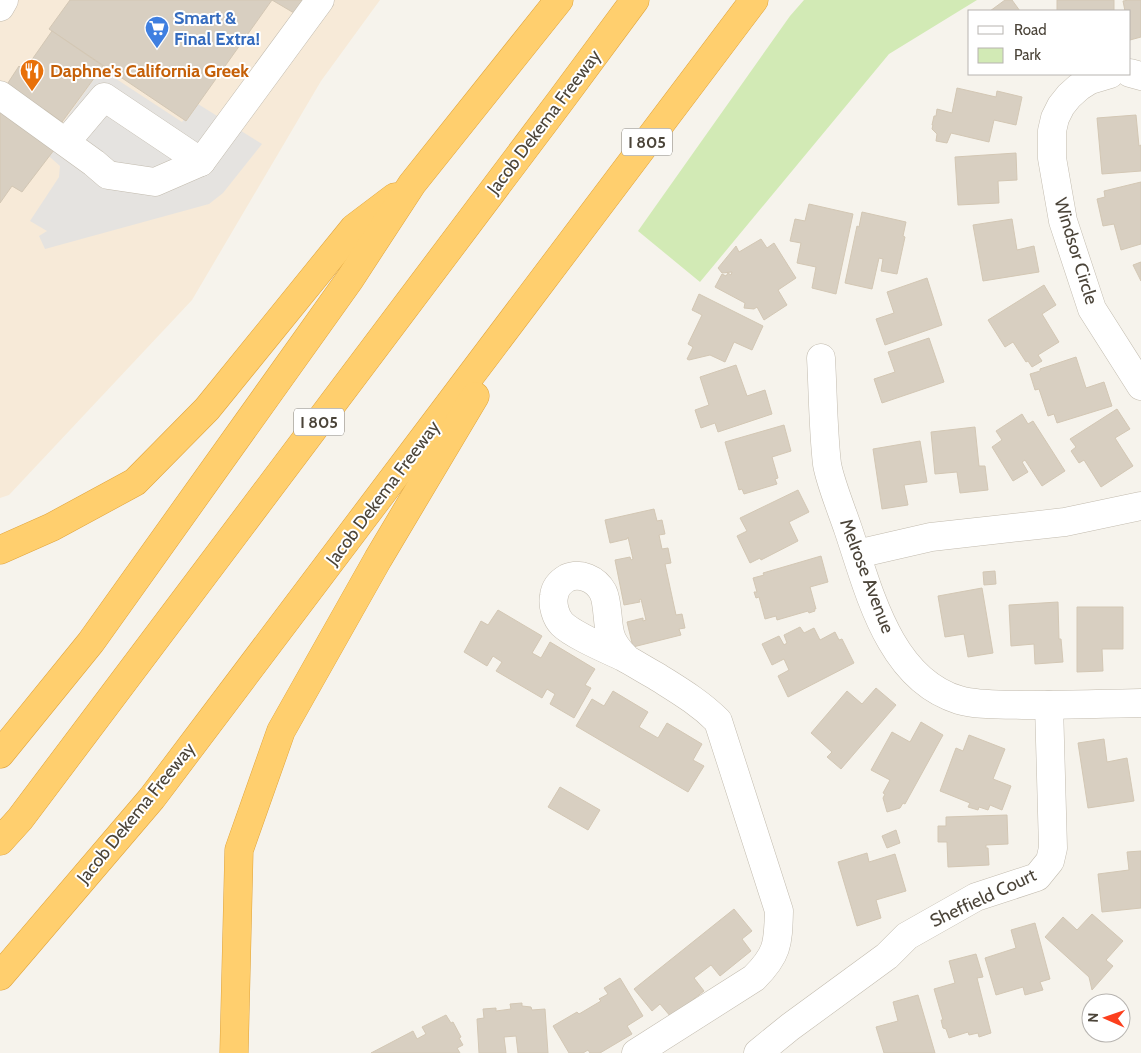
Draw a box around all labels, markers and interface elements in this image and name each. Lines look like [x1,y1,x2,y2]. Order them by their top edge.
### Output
place label: Smart & Final Extra! [174,7,260,50]
legend [968,10,1131,75]
supermarket icon: Smart & Final Extra! [144,15,170,49]
text: Road [1014,21,1047,39]
street label: Jacob Dekema Freeway [482,45,606,199]
text: Park [1014,46,1041,64]
restaurant icon: Daphne's California Greek [19,58,45,92]
place label: Daphne's California Greek [50,60,249,82]
road number: I 805 [622,128,672,156]
street label: Windsor Circle [1049,195,1103,307]
road number: I 805 [294,408,344,436]
street label: Jacob Dekema Freeway [321,416,445,570]
street label: Melrose Avenue [835,516,899,636]
street label: Jacob Dekema Freeway [72,738,200,889]
street label: Sheffield Court [926,864,1040,932]
north arrow [1081,993,1131,1043]
text: N [1084,1012,1102,1023]

